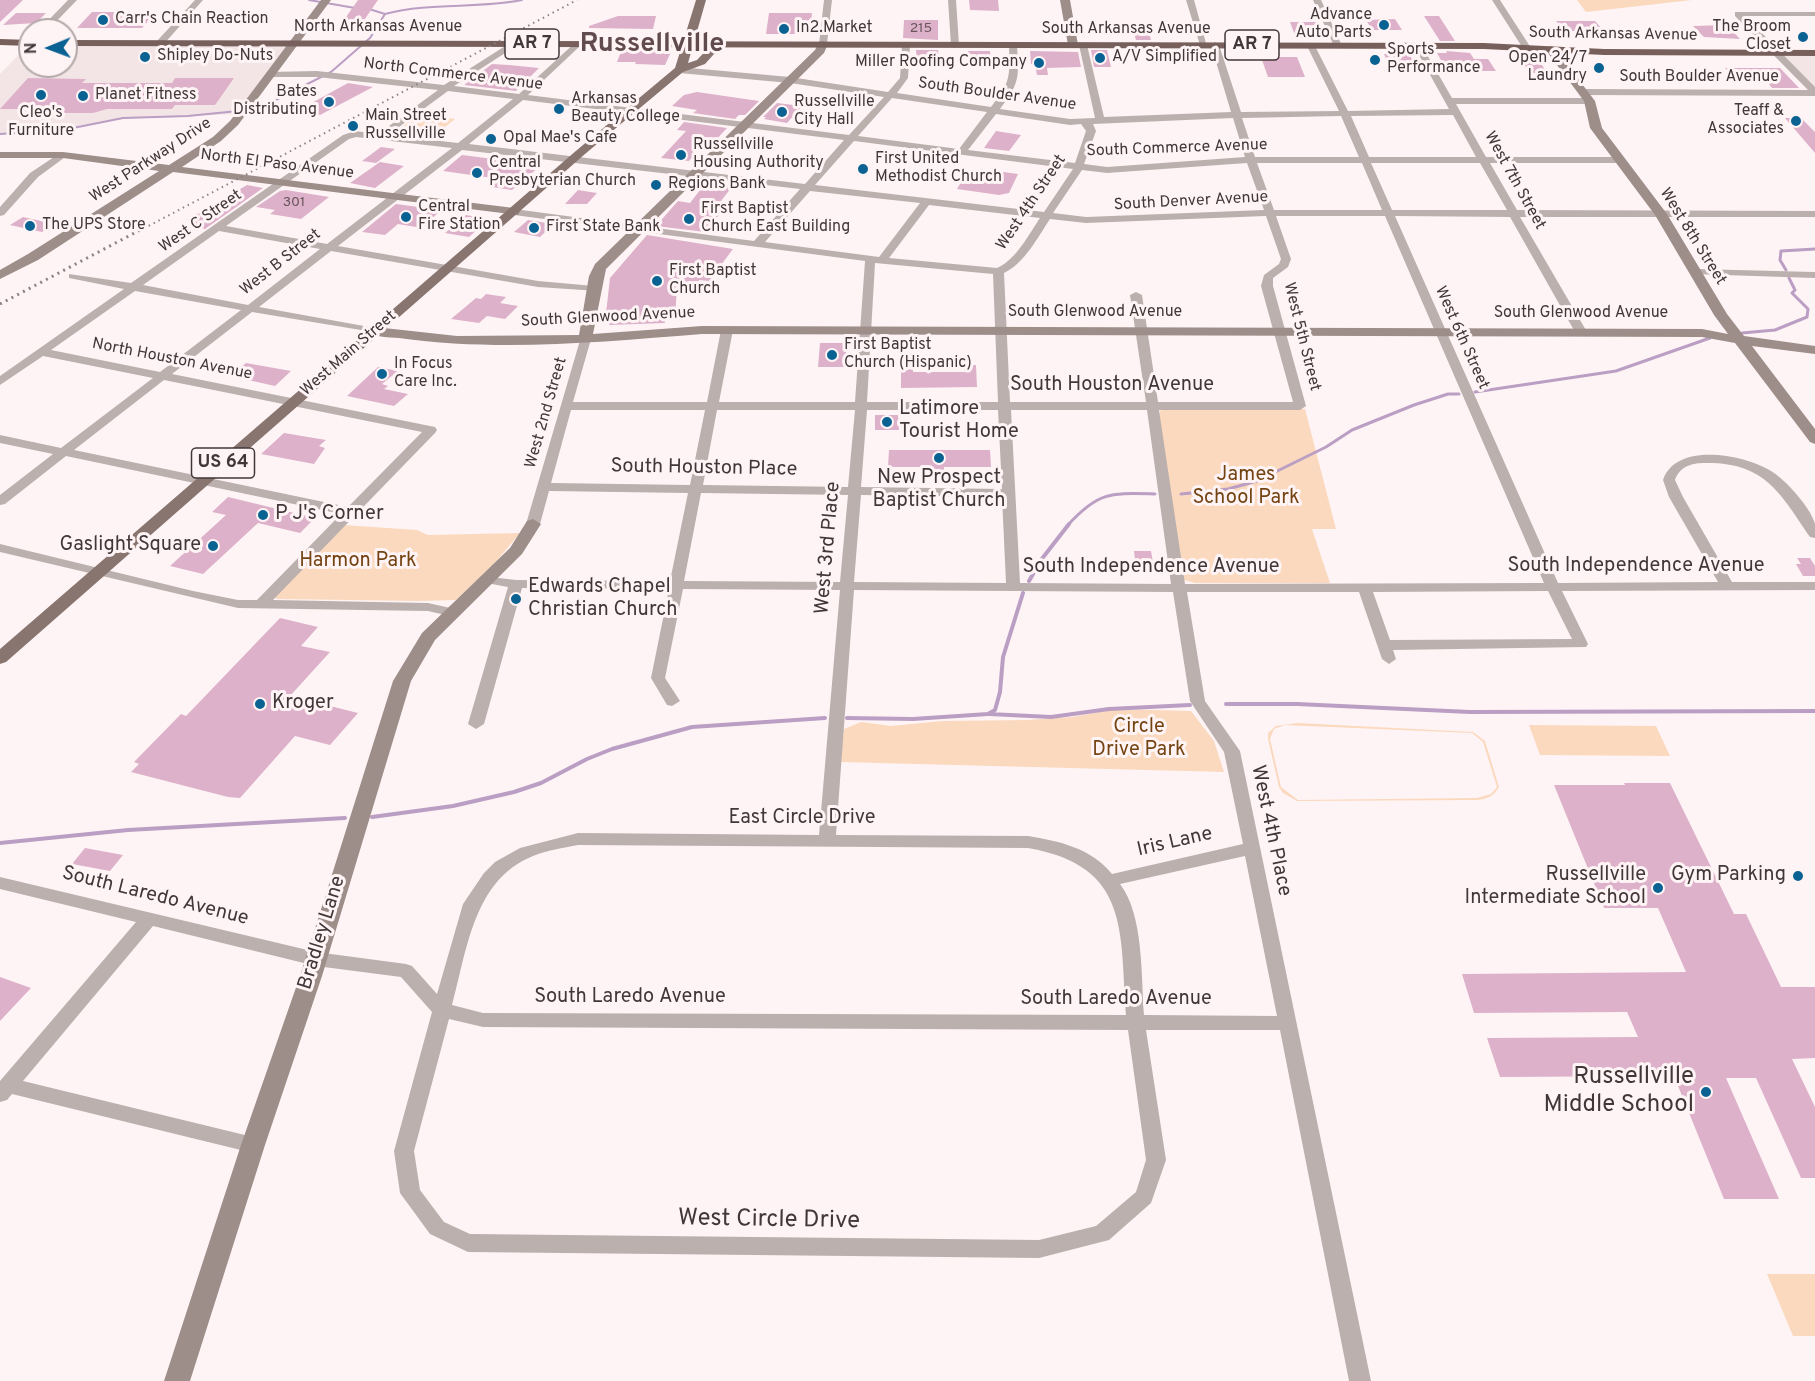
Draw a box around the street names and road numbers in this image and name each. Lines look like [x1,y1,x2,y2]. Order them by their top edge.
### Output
street label: North Arkansas Avenue [294,18,462,38]
street label: South Arkansas Avenue [1042,20,1210,40]
street label: South Arkansas Avenue [1528,24,1698,46]
road number: AR 7 [505,29,559,59]
road number: AR 7 [1225,30,1279,60]
street label: North Commerce Avenue [362,54,544,96]
street label: South Boulder Avenue [1619,68,1779,88]
street label: South Boulder Avenue [917,74,1077,116]
street label: West Parkway Drive [87,114,215,208]
street label: West 7th Street [1479,129,1549,233]
street label: South Commerce Avenue [1086,136,1268,162]
street label: North El Paso Avenue [199,146,355,184]
street label: West 4th Street [993,152,1071,254]
street label: West 8th Street [1655,185,1729,289]
street label: West C Street [156,186,246,258]
street label: South Denver Avenue [1113,188,1269,216]
street label: West B Street [237,226,325,300]
street label: West 5th Street [1278,281,1324,393]
street label: West 6th Street [1430,283,1492,393]
street label: South Glenwood Avenue [1008,303,1182,323]
street label: South Glenwood Avenue [520,304,696,332]
street label: South Glenwood Avenue [1494,304,1668,324]
street label: West Main Street [297,307,401,401]
street label: North Houston Avenue [90,335,254,385]
street label: West 2nd Street [522,355,572,471]
street label: South Houston Avenue [1010,374,1214,398]
road number: US 64 [192,448,254,478]
street label: South Houston Place [610,455,798,483]
street label: West 3rd Place [811,481,847,615]
street label: South Independence Avenue [1508,555,1764,579]
street label: South Independence Avenue [1023,556,1279,580]
street label: West 4th Place [1244,763,1296,899]
street label: East Circle Drive [728,807,876,831]
street label: Iris Lane [1135,823,1215,863]
street label: South Laredo Avenue [59,862,251,932]
street label: Bradley Lane [294,873,352,993]
street label: South Laredo Avenue [534,986,726,1010]
street label: South Laredo Avenue [1020,988,1212,1012]
street label: West Circle Drive [678,1205,860,1237]

